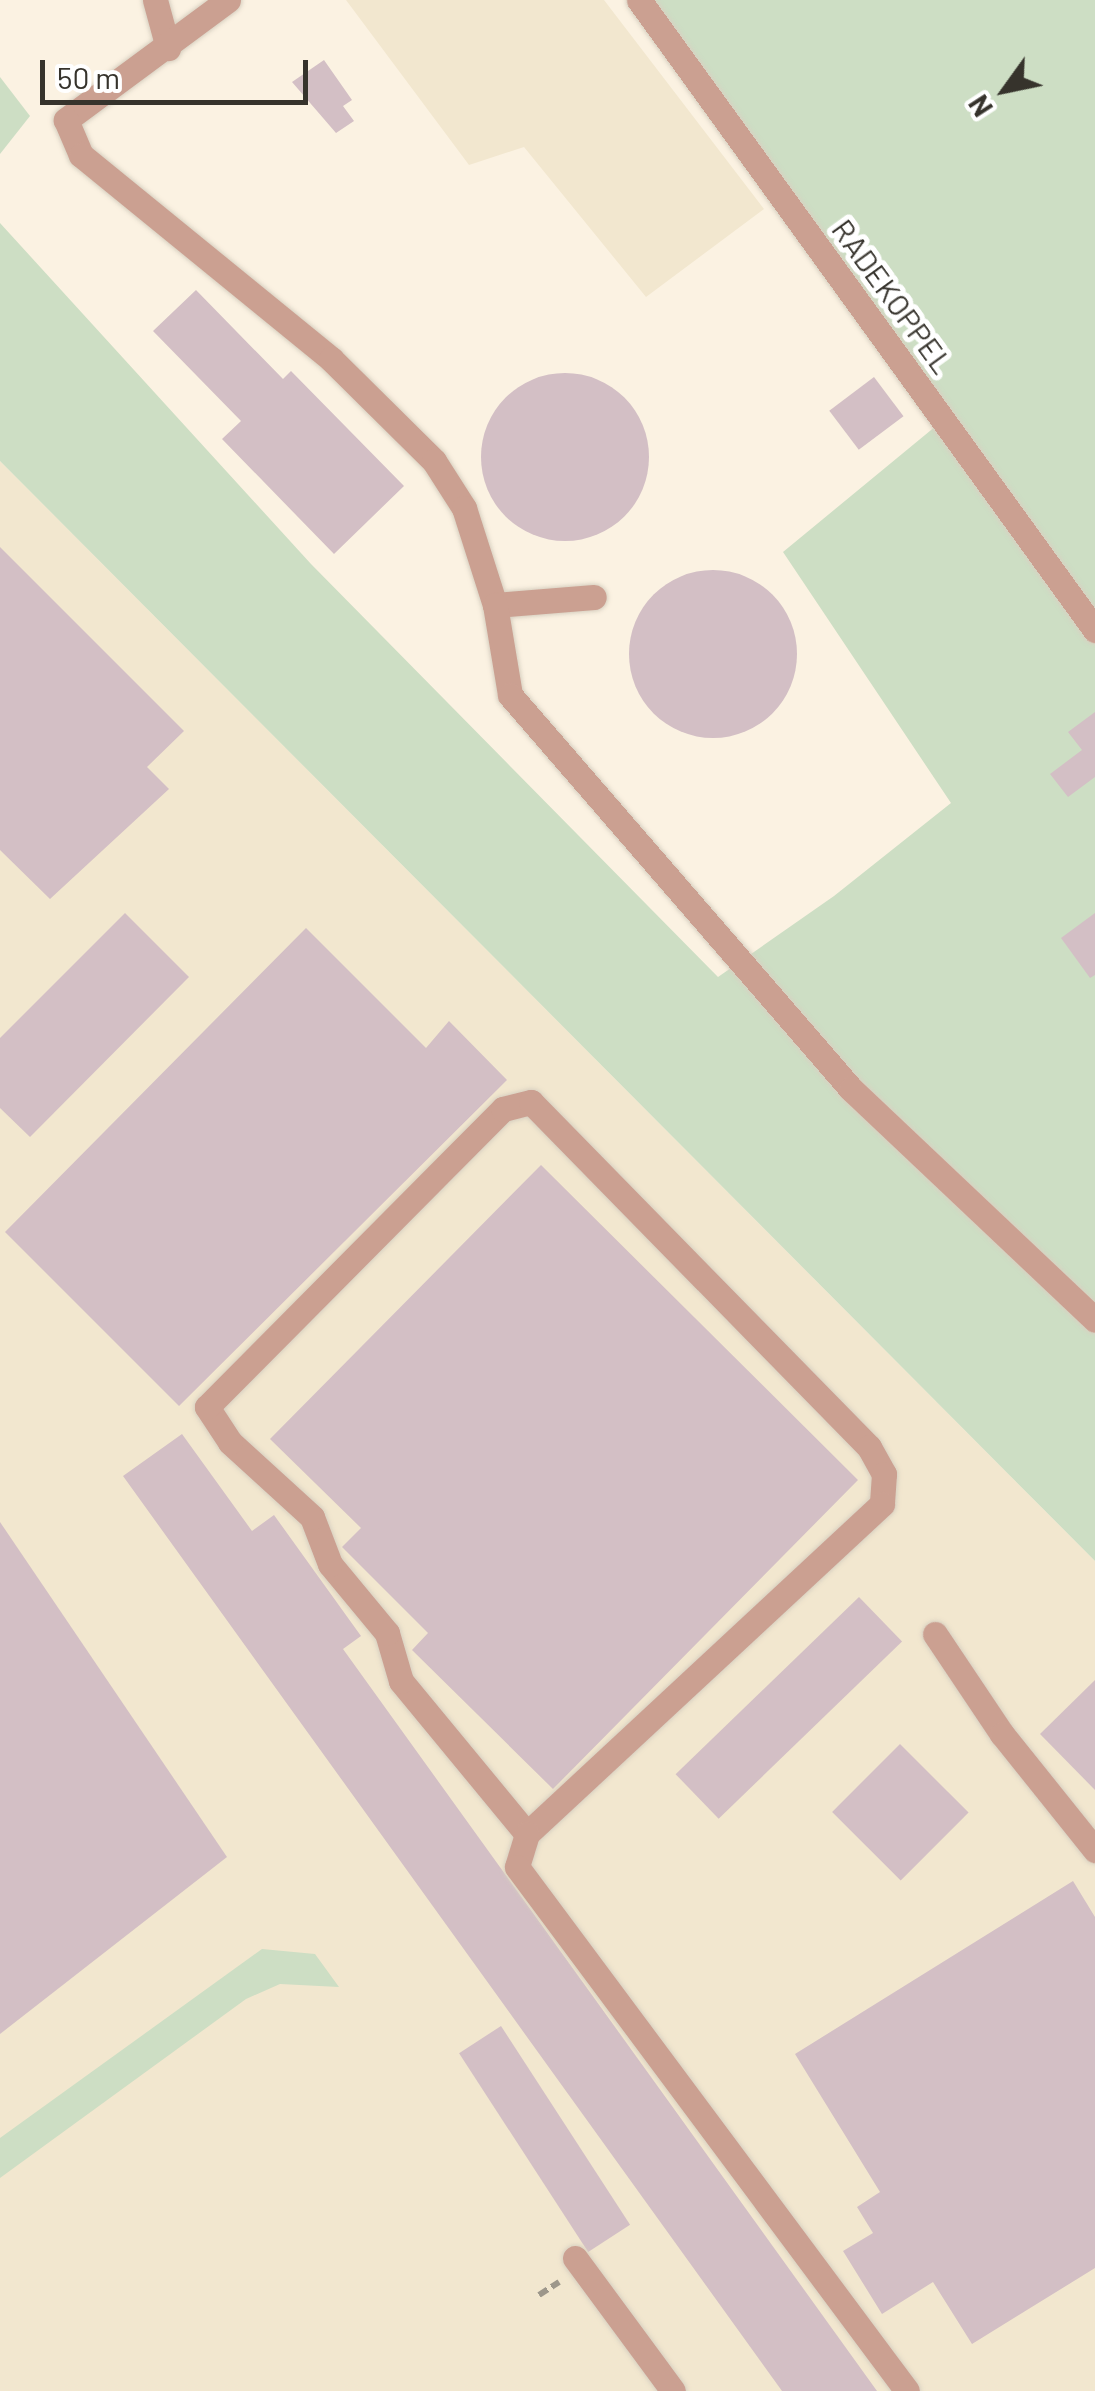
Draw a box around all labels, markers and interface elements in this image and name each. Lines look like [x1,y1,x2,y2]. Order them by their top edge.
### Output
scale bar [45,40,312,102]
north arrow [955,40,1055,140]
text: 50 m [57,59,120,95]
text: N [961,89,999,123]
street label: RADEKOPPEL [825,212,961,380]

